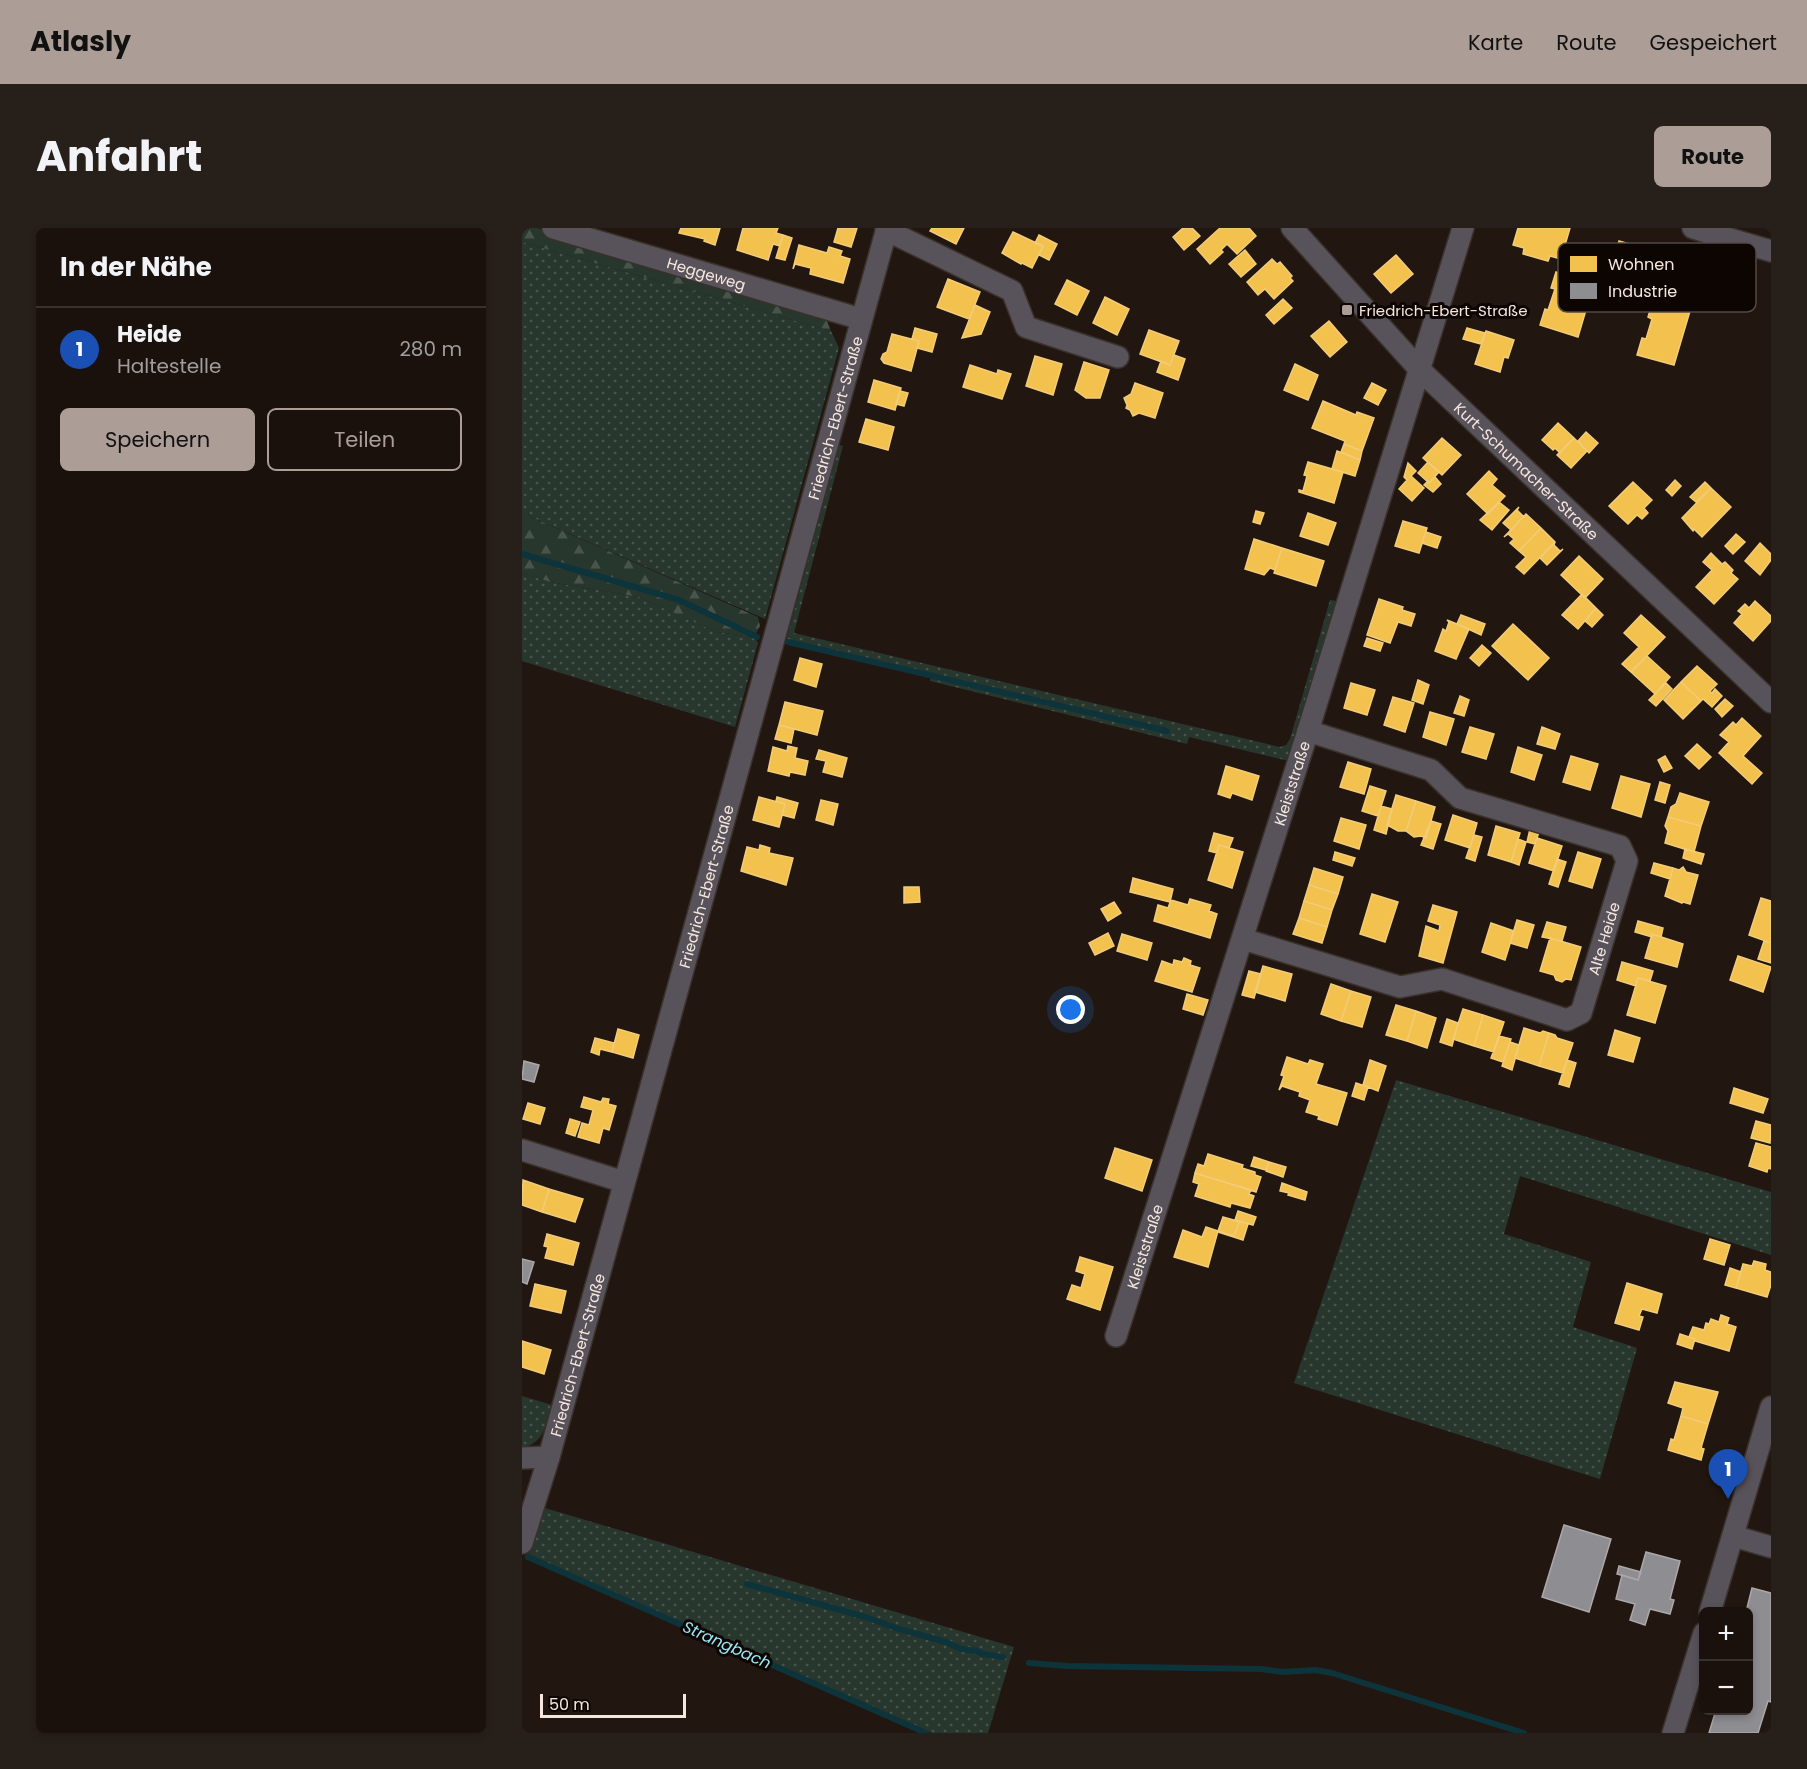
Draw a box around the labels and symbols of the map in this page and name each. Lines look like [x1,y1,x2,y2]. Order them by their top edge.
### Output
legend [1558,243,1756,312]
street label: Heggeweg [665,252,748,295]
text: Wohnen [1608,253,1675,276]
text: Industrie [1608,280,1677,303]
place label: Friedrich-Ebert-Straße [1359,300,1528,321]
marker: Friedrich-Ebert-Straße [1340,303,1354,317]
street label: Friedrich-Ebert-Straße [802,334,867,502]
street label: Kurt-Schumacher-Straße [1450,397,1604,545]
street label: Kleiststraße [1268,738,1315,828]
street label: Friedrich-Ebert-Straße [673,802,738,970]
street label: Alte Heide [1583,899,1625,978]
your location [1056,995,1085,1024]
street label: Kleiststraße [1121,1201,1168,1291]
street label: Friedrich-Ebert-Straße [545,1271,610,1439]
pin: 1 [1708,1450,1748,1499]
water label: Strangbach [679,1615,775,1675]
scale bar [540,1691,686,1718]

